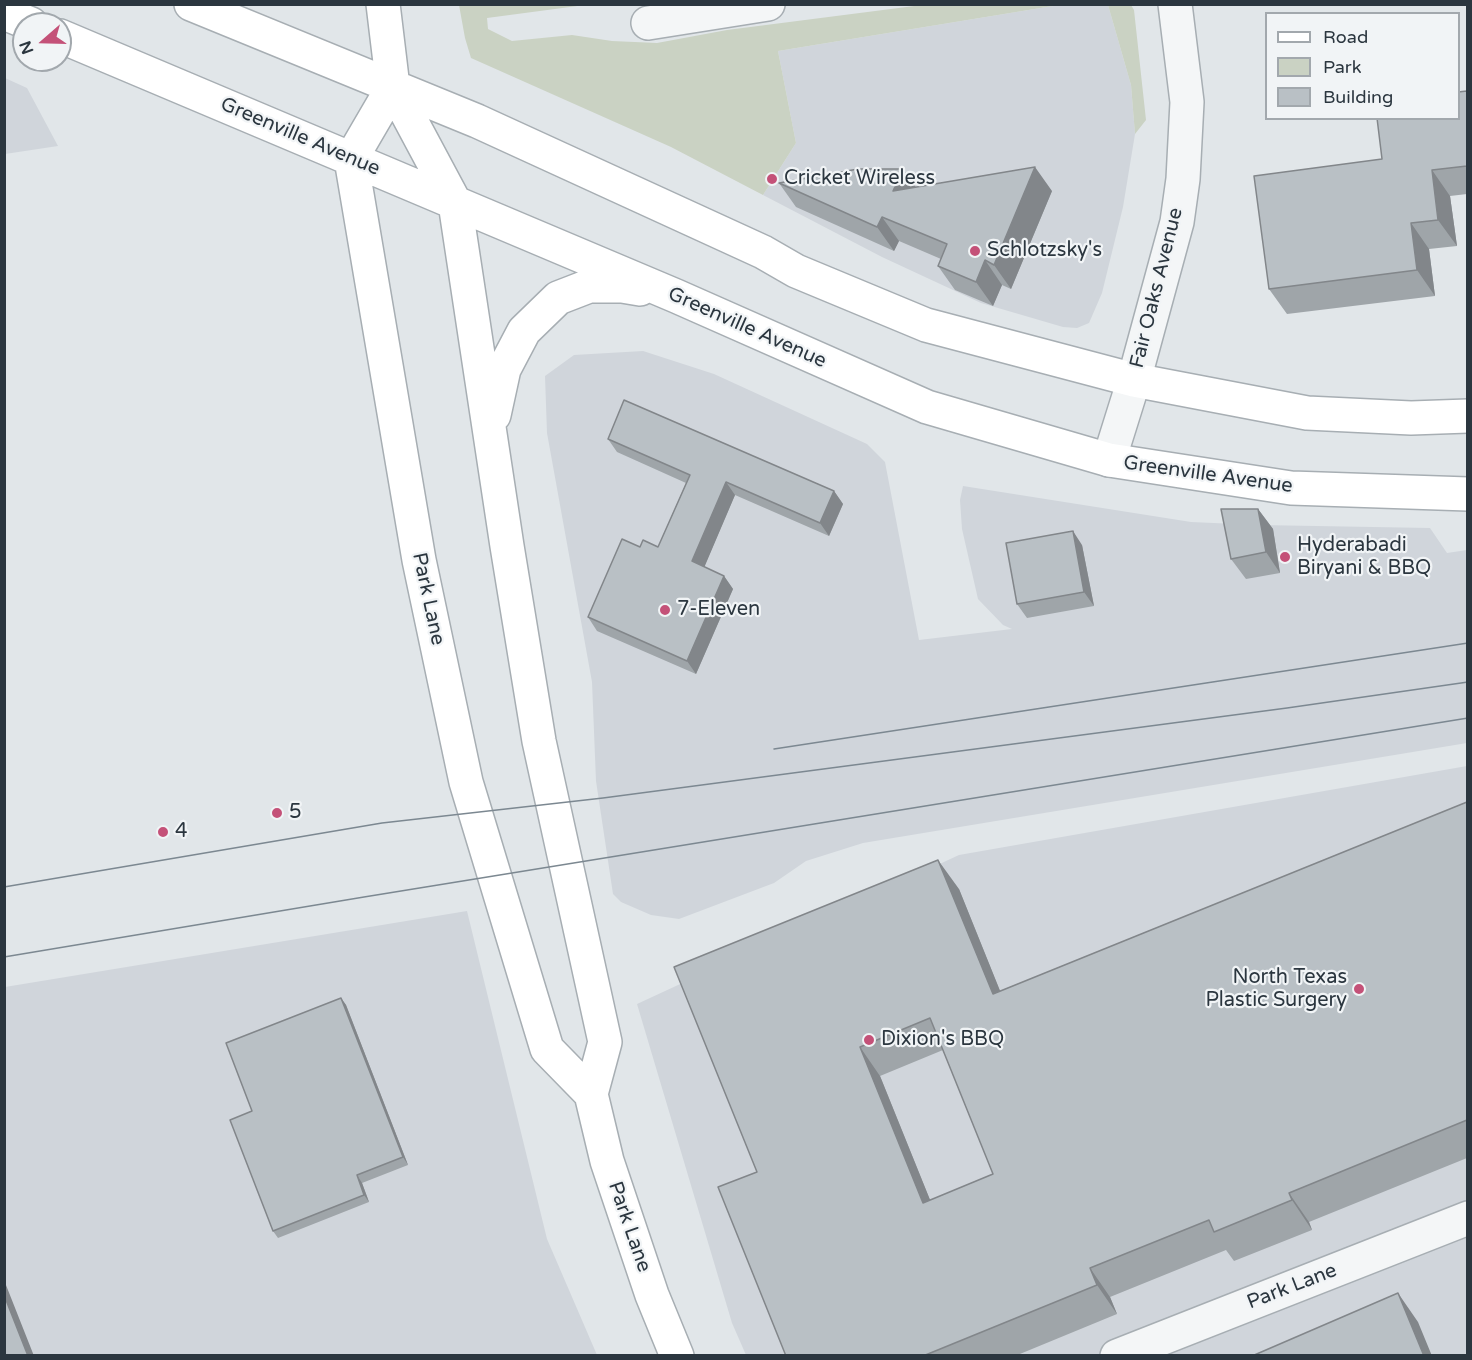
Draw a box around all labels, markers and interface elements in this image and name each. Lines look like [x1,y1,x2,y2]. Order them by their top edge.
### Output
north arrow [12,12,72,72]
legend [1265,12,1460,120]
text: Road [1323,26,1368,48]
text: N [15,38,39,57]
text: Park [1323,56,1361,78]
text: Building [1323,86,1393,108]
street label: Greenville Avenue [217,93,383,181]
place label: Cricket Wireless [784,167,935,191]
marker: Cricket Wireless [765,172,779,186]
street label: Fair Oaks Avenue [1125,205,1189,371]
place label: Schlotzsky's [987,239,1102,263]
marker: Schlotzsky's [968,244,982,258]
street label: Greenville Avenue [664,282,830,374]
street label: Greenville Avenue [1122,451,1294,499]
place label: Hyderabadi Biryani & BBQ [1297,534,1431,581]
street label: Park Lane [406,550,450,648]
marker: Hyderabadi Biryani & BBQ [1278,550,1292,564]
place label: 7-Eleven [677,598,760,622]
marker: 7-Eleven [658,603,672,617]
place label: 5 [289,801,302,825]
marker: 5 [270,806,284,820]
place label: 4 [175,820,188,844]
marker: 4 [156,825,170,839]
place label: North Texas Plastic Surgery [1205,966,1347,1013]
marker: North Texas Plastic Surgery [1352,982,1366,996]
place label: Dixion's BBQ [881,1028,1004,1052]
marker: Dixion's BBQ [862,1033,876,1047]
street label: Park Lane [602,1179,656,1275]
street label: Park Lane [1244,1259,1340,1315]

